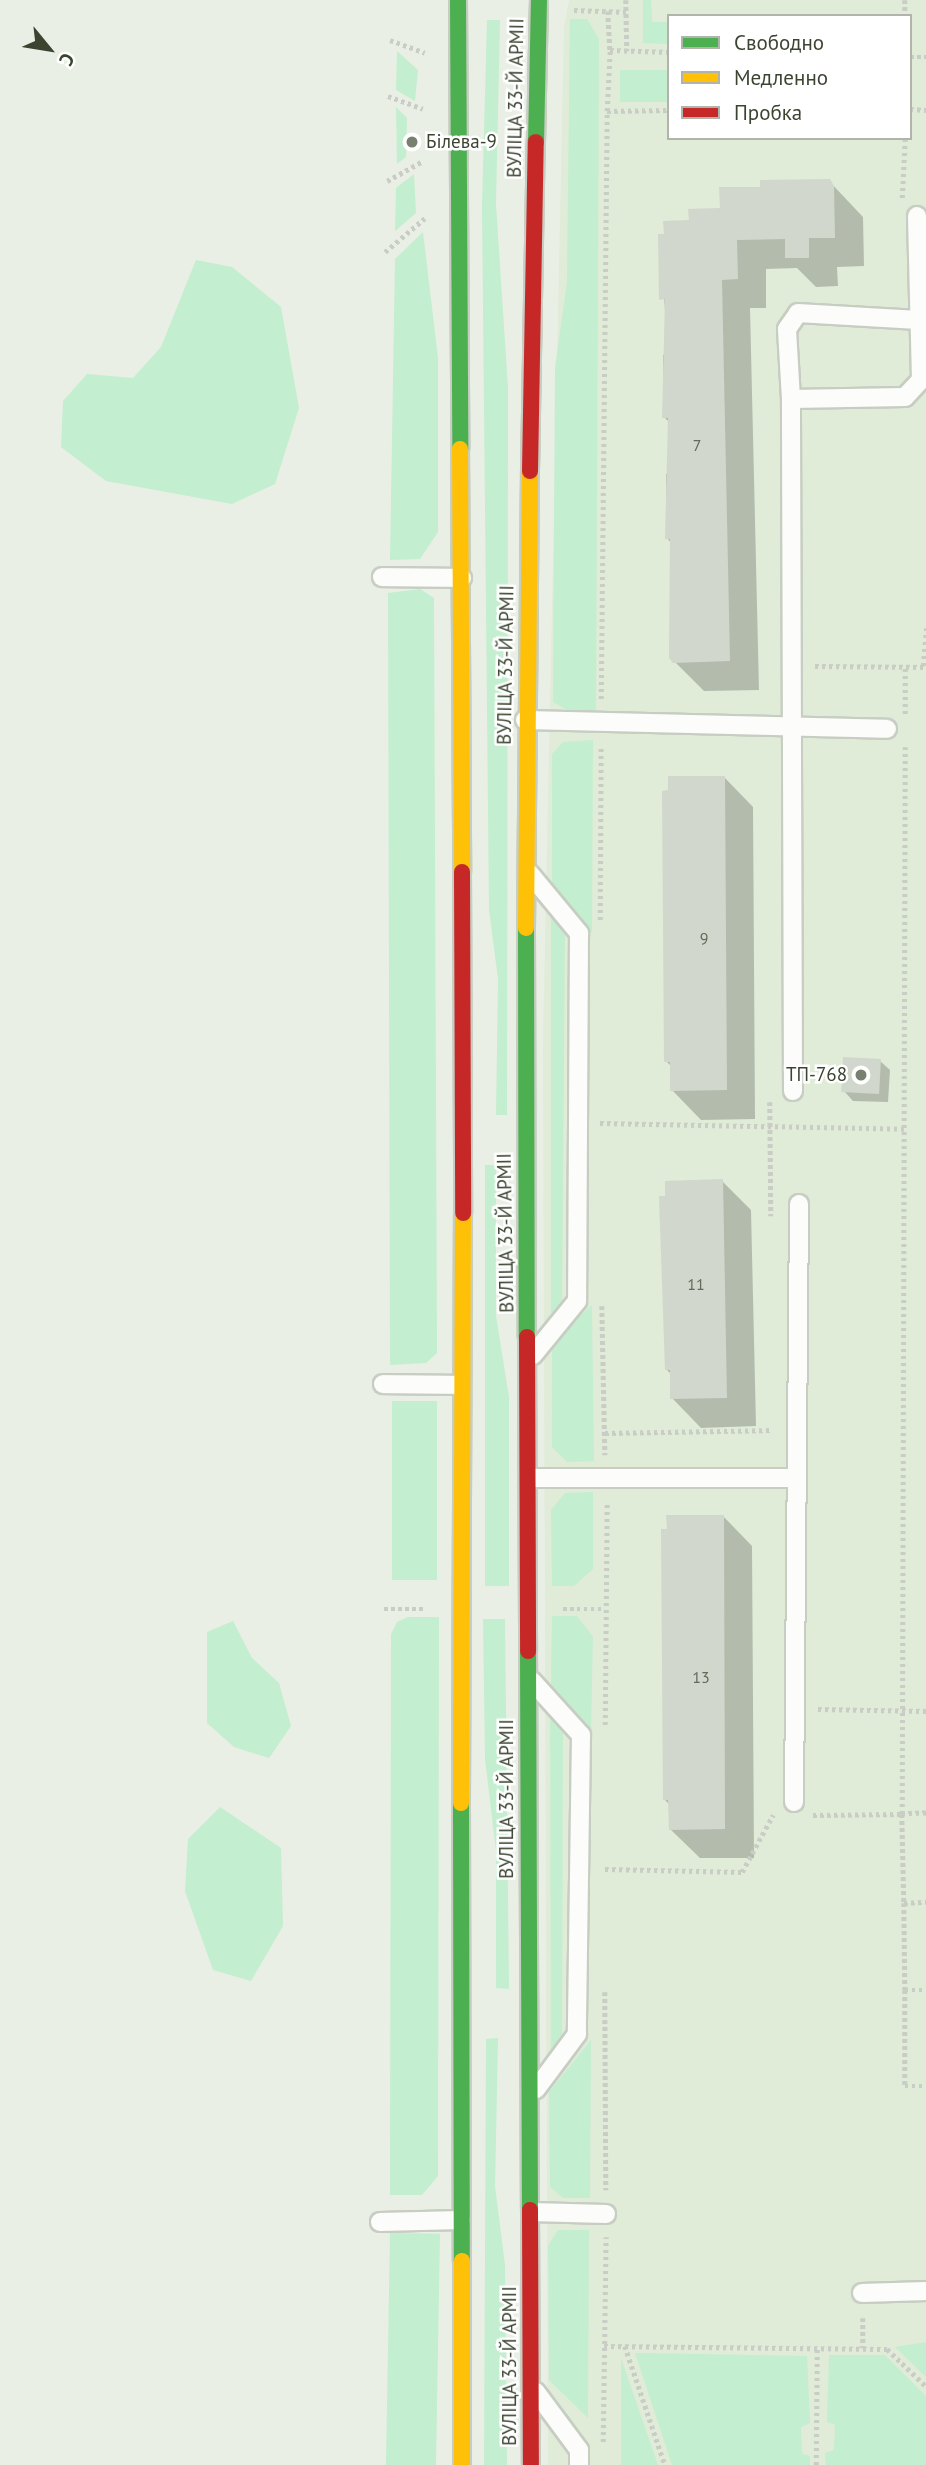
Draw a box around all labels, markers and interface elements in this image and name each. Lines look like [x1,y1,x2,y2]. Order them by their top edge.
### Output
north arrow [14,14,84,84]
legend [667,14,912,140]
street label: ВУЛІЦА 33-Й АРМІІ [503,17,529,179]
text: Свободно [734,29,824,56]
text: С [54,49,80,70]
text: Медленно [734,64,828,91]
text: Пробка [734,99,802,126]
place label: Білева-9 [426,131,497,153]
marker: Білева-9 [404,134,420,150]
house number: 7 [693,435,701,455]
street label: ВУЛІЦА 33-Й АРМІІ [493,584,519,746]
house number: 9 [700,928,708,948]
place label: ТП-768 [786,1064,847,1086]
marker: ТП-768 [853,1067,869,1083]
street label: ВУЛІЦА 33-Й АРМІІ [493,1152,519,1314]
house number: 11 [687,1274,705,1294]
house number: 13 [692,1667,710,1687]
street label: ВУЛІЦА 33-Й АРМІІ [496,1718,518,1880]
street label: ВУЛІЦА 33-Й АРМІІ [499,2285,521,2447]

